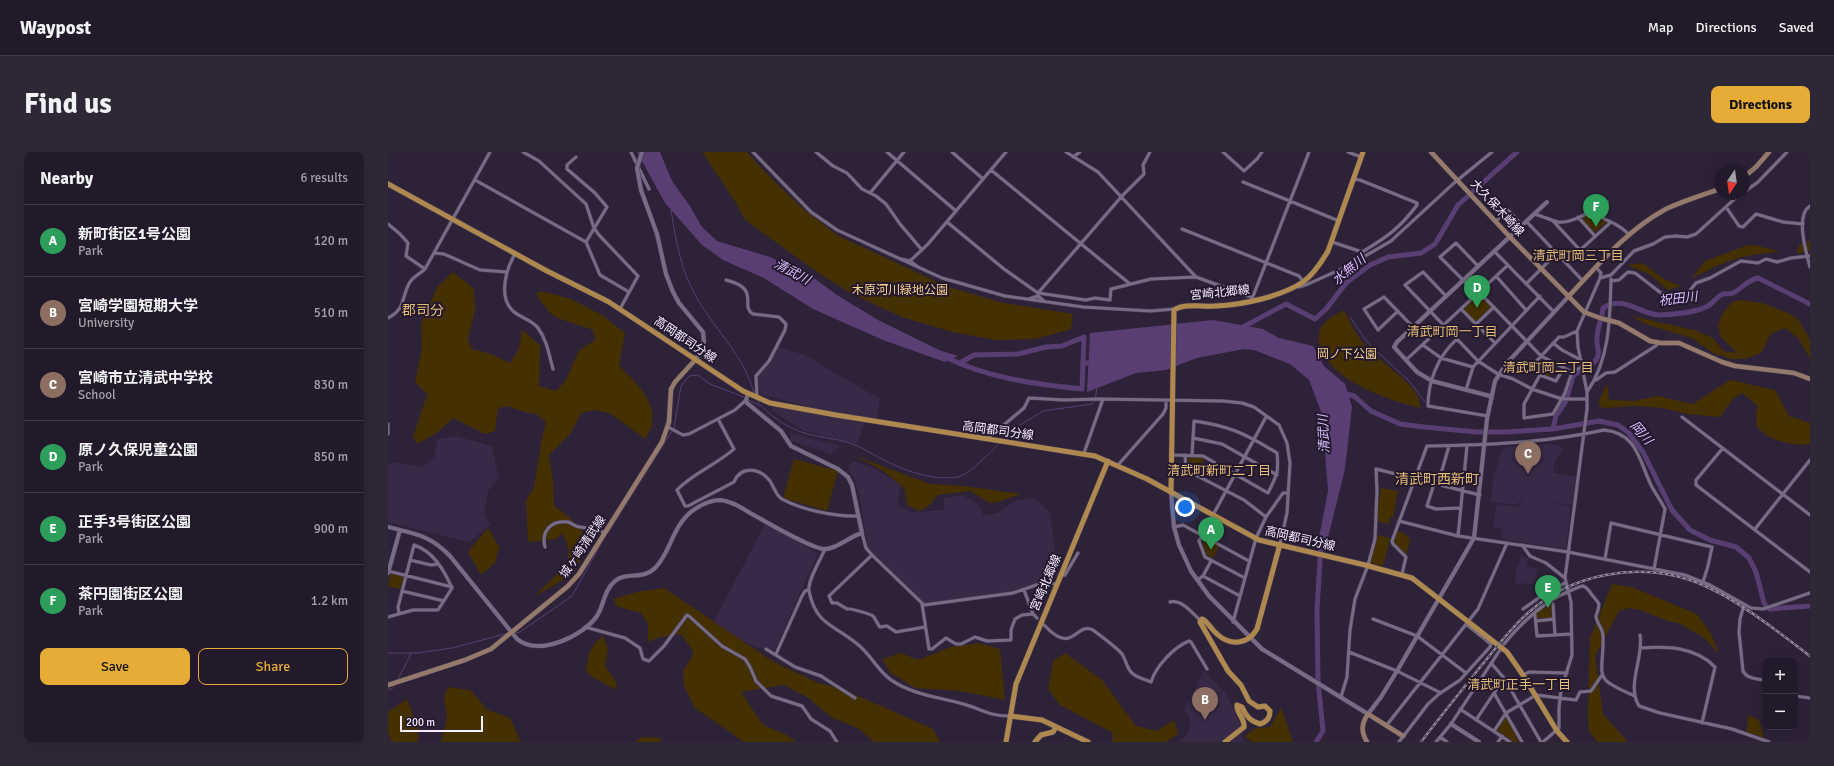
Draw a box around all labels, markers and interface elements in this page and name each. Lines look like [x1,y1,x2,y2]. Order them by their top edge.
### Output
text: Waypost [20,16,91,40]
text: Map [1648,19,1674,36]
text: Directions [1696,19,1757,36]
text: Saved [1779,19,1814,36]
button: Directions [1711,86,1810,123]
text: Find us [24,87,112,121]
north arrow [1714,164,1750,200]
text: Nearby [40,168,93,189]
text: 6 results [300,170,348,186]
street label: 大久保木崎線 [1467,177,1527,239]
pin: F [1583,194,1609,227]
text: 新町街区1号公園 [78,225,191,243]
text: A [49,233,57,249]
text: 120 m [314,233,348,249]
text: Park [78,243,103,259]
district label: 清武町岡三丁目 [1532,248,1624,264]
water label: 水無川 [1329,250,1371,289]
water label: 清武川 [771,256,815,289]
pin: D [1464,275,1490,308]
street label: 宮崎北郷線 [1189,282,1251,304]
park label: 木原河川緑地公園 [852,283,948,298]
water label: 祝田川 [1658,288,1700,309]
text: 宮崎学園短期大学 [78,297,198,315]
district label: 郡司分 [402,302,444,319]
text: B [49,305,57,321]
text: 510 m [314,305,348,321]
street label: 高岡都司分線 [651,314,719,366]
text: University [78,315,134,331]
district label: 清武町岡一丁目 [1406,324,1498,340]
park label: 岡ノ下公園 [1317,347,1377,362]
district label: 清武町岡二丁目 [1502,360,1594,376]
text: 宮崎市立清武中学校 [78,369,213,387]
text: C [49,377,57,393]
text: 830 m [314,377,348,393]
text: School [78,387,116,403]
water label: 清武川 [1315,412,1333,454]
water label: 岡川 [1626,418,1657,450]
street label: 高岡都司分線 [961,419,1035,443]
text: 原ノ久保児童公園 [78,441,198,459]
pin: C [1515,441,1541,474]
text: D [49,449,57,465]
text: 850 m [314,449,348,465]
text: Park [78,459,103,475]
district label: 清武町新町二丁目 [1167,463,1271,479]
district label: 清武町西新町 [1395,471,1479,488]
your location [1175,497,1195,517]
text: 正手3号街区公園 [78,513,191,531]
street label: 城ヶ崎清武線 [557,513,609,581]
pin: A [1198,517,1224,550]
text: E [49,521,57,537]
text: 900 m [314,521,348,537]
street label: 高岡都司分線 [1263,524,1337,554]
text: Park [78,531,103,547]
street label: 宮崎北郷線 [1027,552,1065,614]
pin: E [1535,575,1561,608]
text: 茶円園街区公園 [78,585,183,603]
text: F [50,593,56,609]
text: 1.2 km [311,593,348,609]
text: Park [78,603,103,619]
button: Save [40,648,190,685]
button: Share [198,648,348,685]
map controls [1762,658,1798,730]
button: + [1762,658,1798,694]
district label: 清武町正手一丁目 [1467,677,1571,693]
pin: B [1192,687,1218,720]
button: − [1762,694,1798,730]
scale bar [400,714,483,733]
text: 200 m [406,716,435,729]

